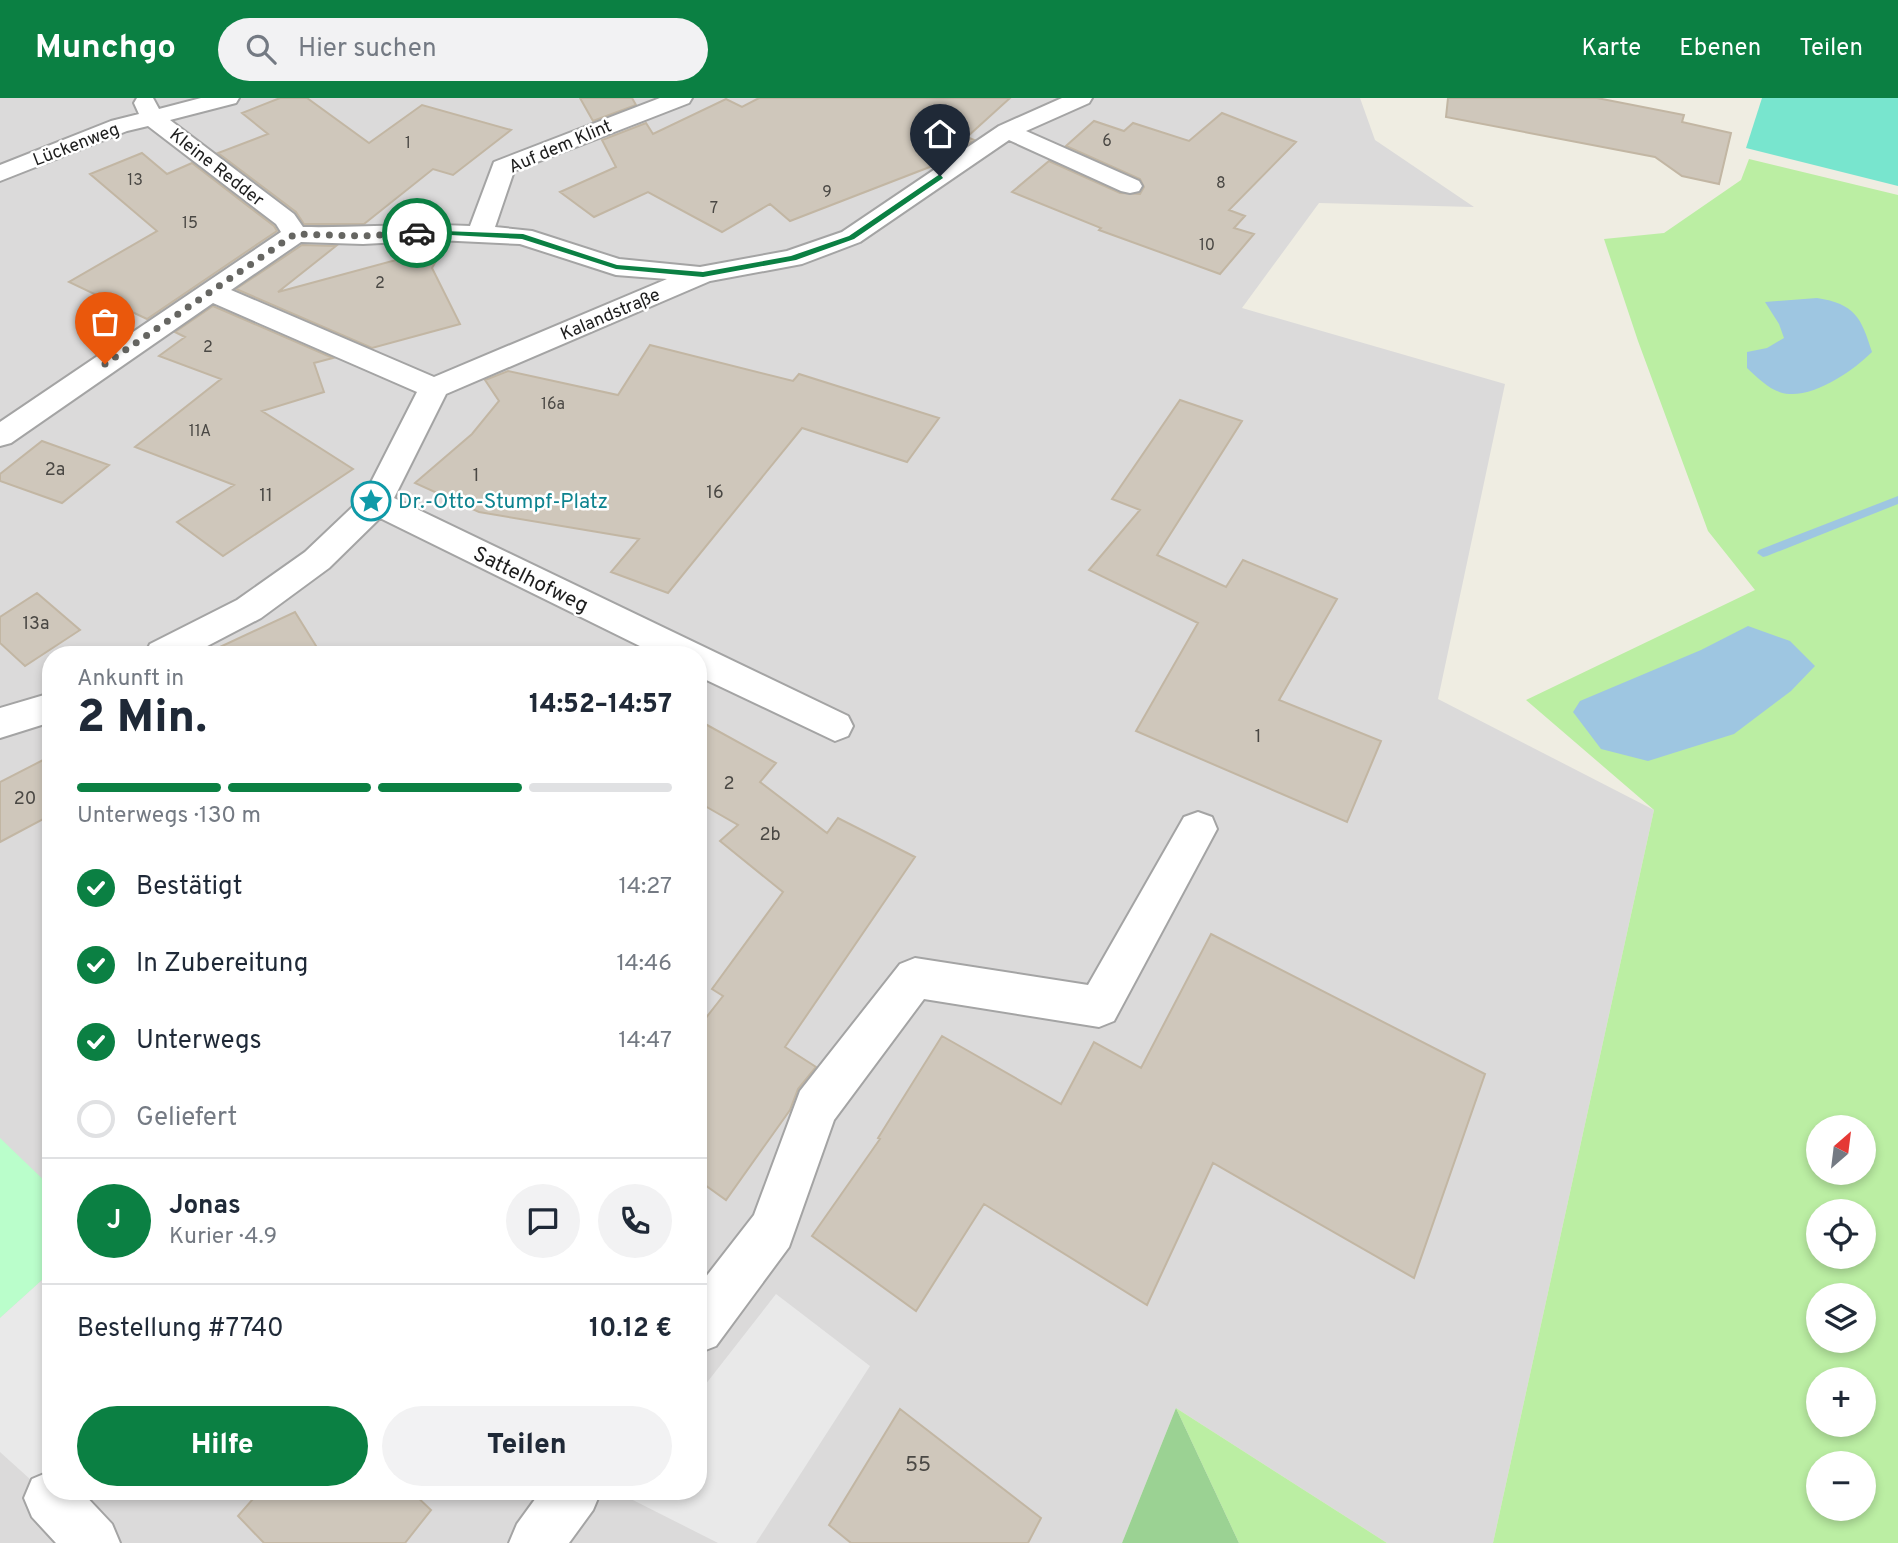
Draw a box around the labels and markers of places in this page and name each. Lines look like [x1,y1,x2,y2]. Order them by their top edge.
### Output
pin [910,104,970,176]
pin [75,292,135,364]
place icon: Dr.-Otto-Stumpf-Platz [350,480,392,522]
place label: Dr.-Otto-Stumpf-Platz [398,489,608,516]

